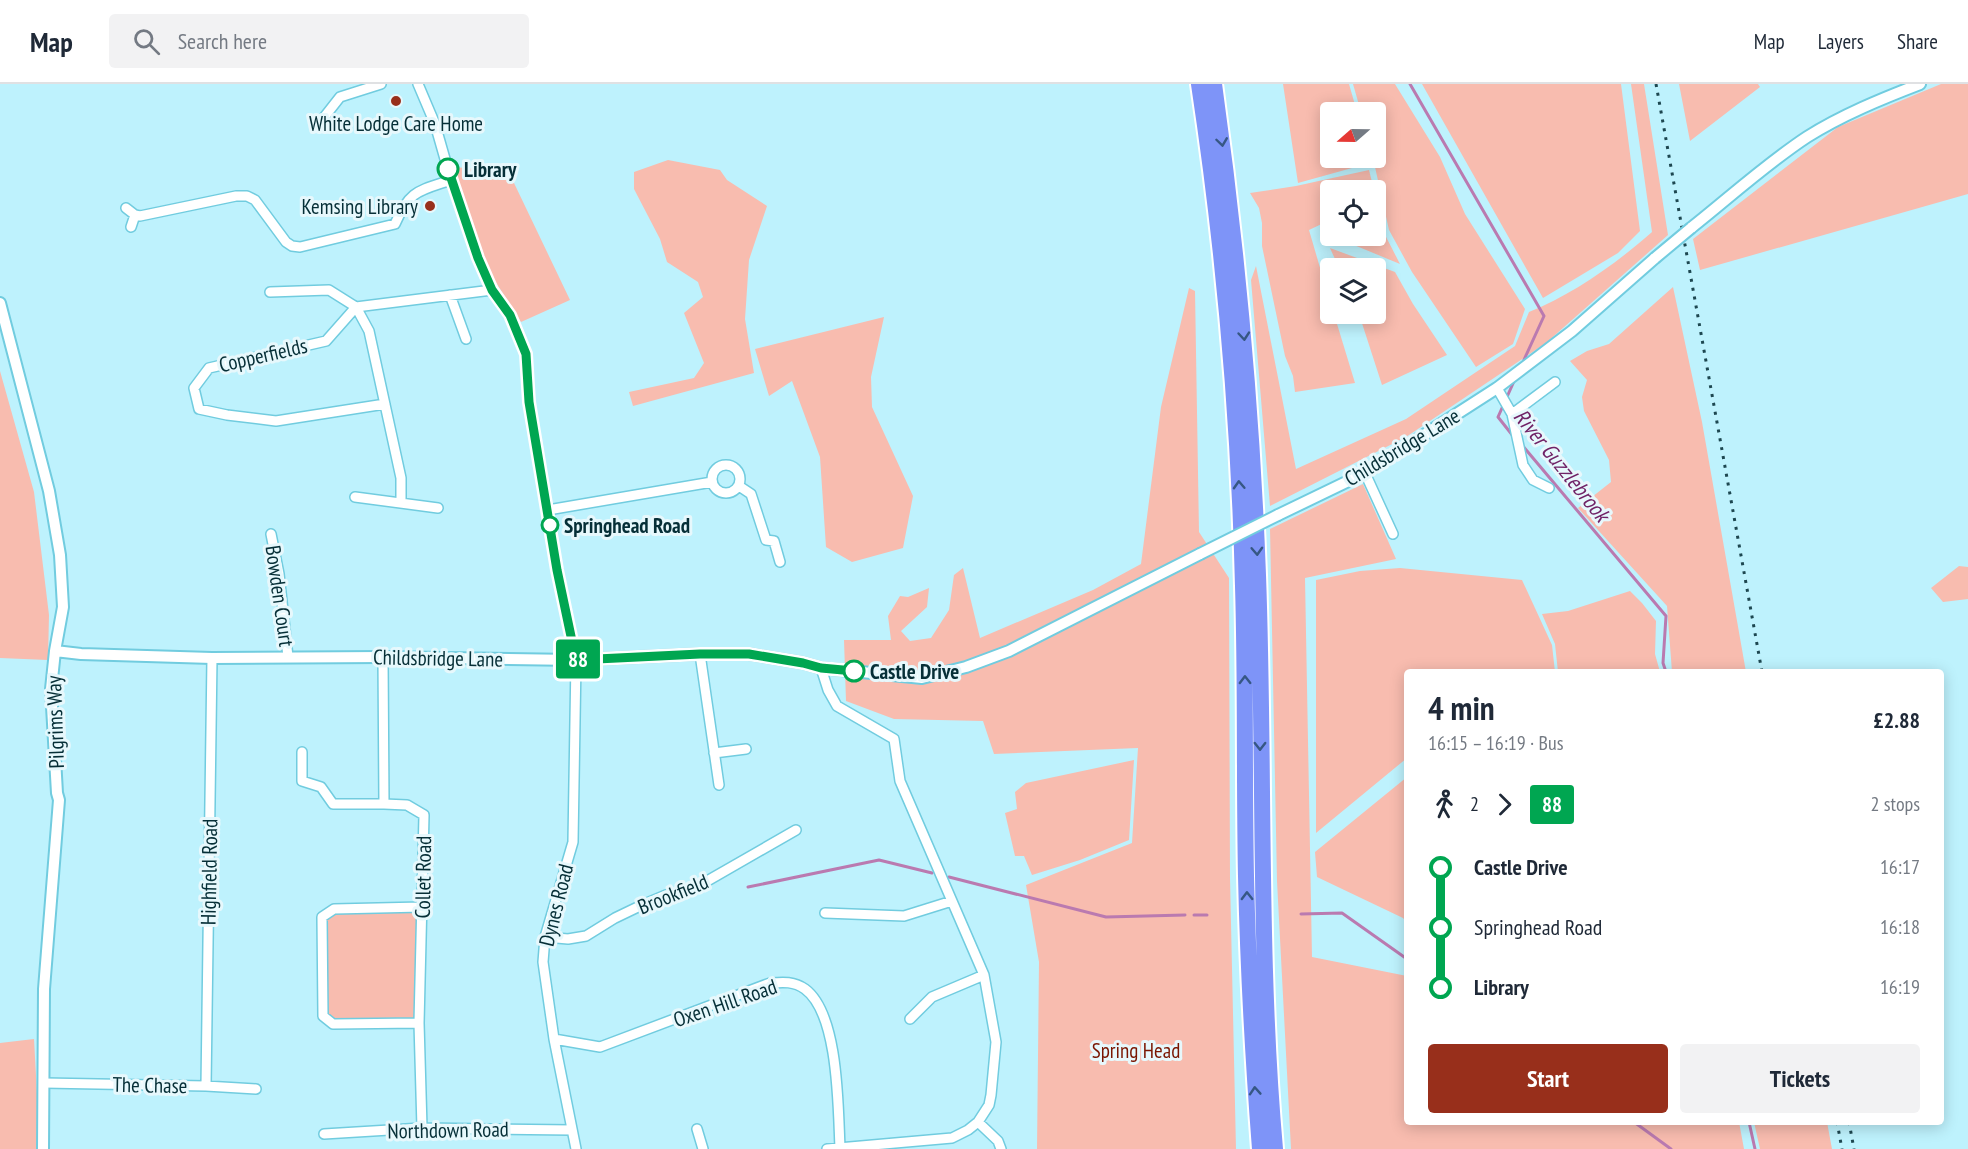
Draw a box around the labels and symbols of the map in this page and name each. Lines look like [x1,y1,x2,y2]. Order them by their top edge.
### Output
marker: White Lodge Care Home [389,94,403,108]
north arrow [1320,102,1386,168]
place label: White Lodge Care Home [309,110,483,137]
one-way arrow [1215,137,1228,147]
place label: Library [464,156,517,183]
marker: Library [437,158,459,180]
place label: Kemsing Library [302,193,418,220]
marker: Kemsing Library [423,199,437,213]
one-way arrow [1237,331,1250,340]
street label: Copperfields [216,332,310,378]
street label: Childsbridge Lane [1339,402,1465,492]
water label: River Guzzlebrook [1508,403,1618,529]
one-way arrow [1232,480,1245,489]
place label: Springhead Road [564,512,690,539]
marker: Springhead Road [541,516,559,534]
street label: Bowden Court [260,544,300,649]
one-way arrow [1250,547,1263,556]
line badge: 88 [551,640,605,678]
street label: Childsbridge Lane [373,643,503,673]
place label: Castle Drive [870,658,959,685]
marker: Castle Drive [843,660,865,682]
street label: Pilgrims Way [40,675,70,769]
one-way arrow [1239,675,1251,684]
one-way arrow [1254,742,1266,751]
street label: Highfield Road [195,819,223,925]
street label: Collet Road [409,835,437,919]
street label: Dynes Road [533,861,579,949]
street label: Brookfield [634,868,712,920]
one-way arrow [1240,891,1253,900]
street label: Oxen Hill Road [670,973,780,1033]
park label: Spring Head [1092,1037,1180,1064]
street label: The Chase [112,1071,188,1099]
one-way arrow [1249,1086,1262,1095]
street label: Northdown Road [387,1115,509,1145]

